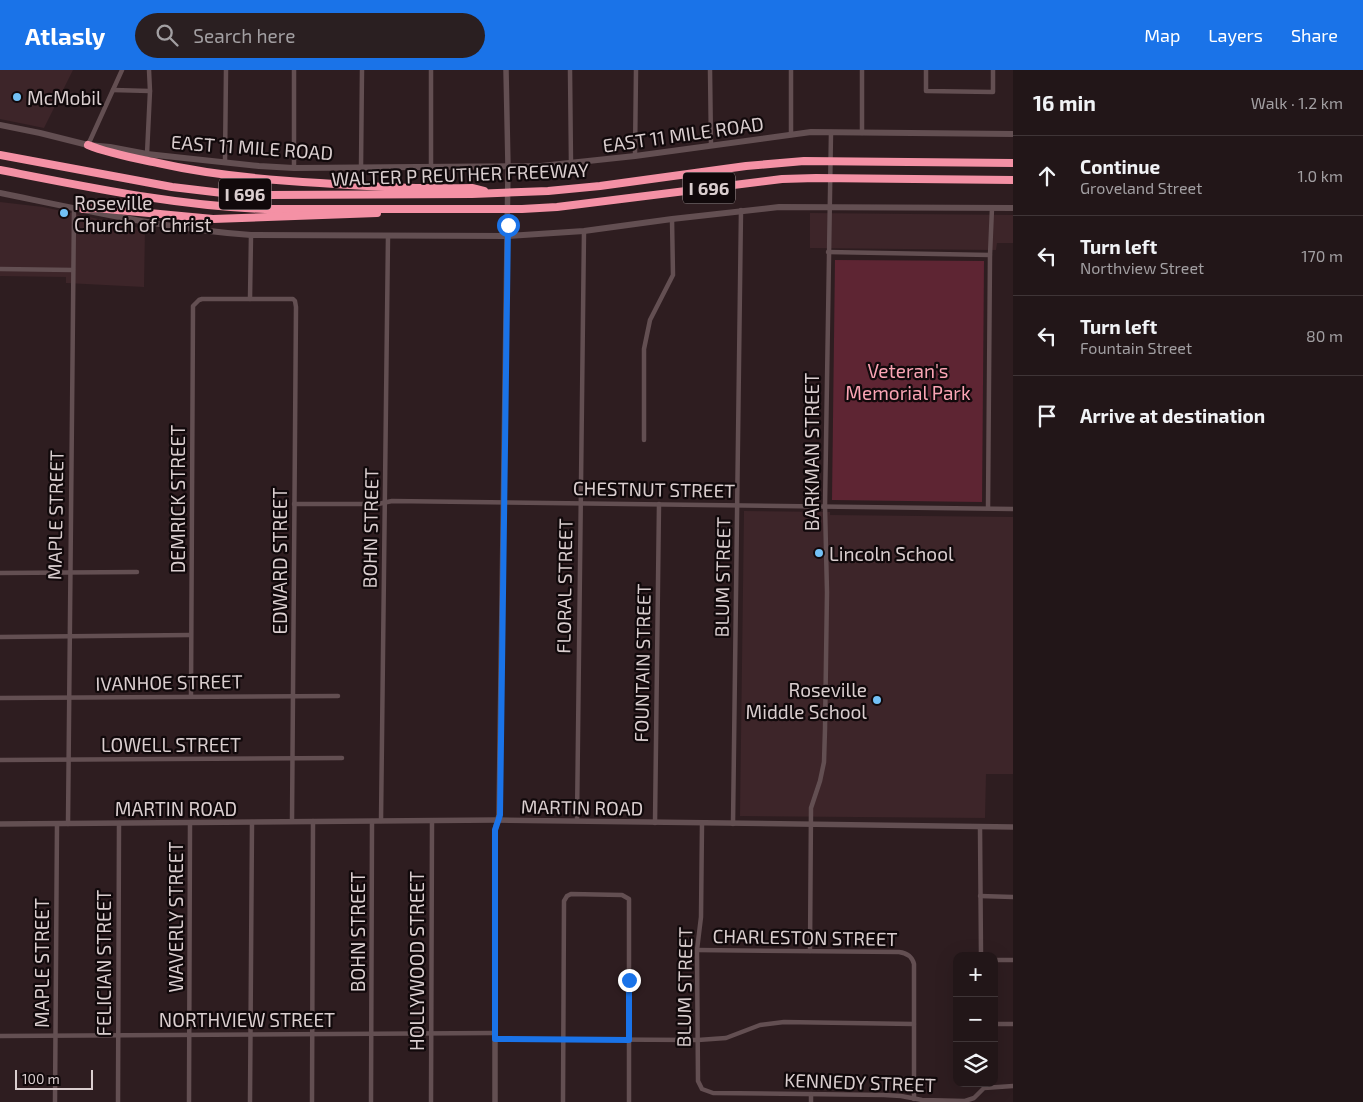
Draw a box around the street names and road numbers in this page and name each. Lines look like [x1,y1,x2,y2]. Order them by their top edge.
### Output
street label: EAST 11 MILE ROAD [601,111,765,157]
street label: EAST 11 MILE ROAD [170,130,334,164]
street label: WALTER P REUTHER FREEWAY [331,158,589,190]
road number: I 696 [683,172,735,204]
road number: I 696 [219,178,271,210]
street label: BARKMAN STREET [800,373,823,531]
street label: DEMRICK STREET [166,425,189,573]
street label: MAPLE STREET [42,450,68,580]
street label: BOHN STREET [357,468,383,588]
street label: CHESTNUT STREET [573,476,735,502]
street label: EDWARD STREET [268,487,291,635]
street label: BLUM STREET [709,517,735,637]
street label: FLORAL STREET [551,518,577,654]
street label: FOUNTAIN STREET [629,583,655,743]
street label: IVANHOE STREET [95,669,243,695]
street label: LOWELL STREET [101,733,241,756]
street label: MARTIN ROAD [521,794,643,820]
street label: MARTIN ROAD [115,797,237,820]
street label: WAVERLY STREET [164,841,187,993]
street label: HOLLYWOOD STREET [405,871,428,1051]
street label: BOHN STREET [346,872,369,992]
street label: FELICIAN STREET [92,890,115,1036]
street label: MAPLE STREET [30,898,53,1028]
street label: CHARLESTON STREET [712,924,898,950]
street label: BLUM STREET [671,927,697,1047]
street label: NORTHVIEW STREET [159,1008,335,1031]
street label: KENNEDY STREET [784,1068,936,1096]

